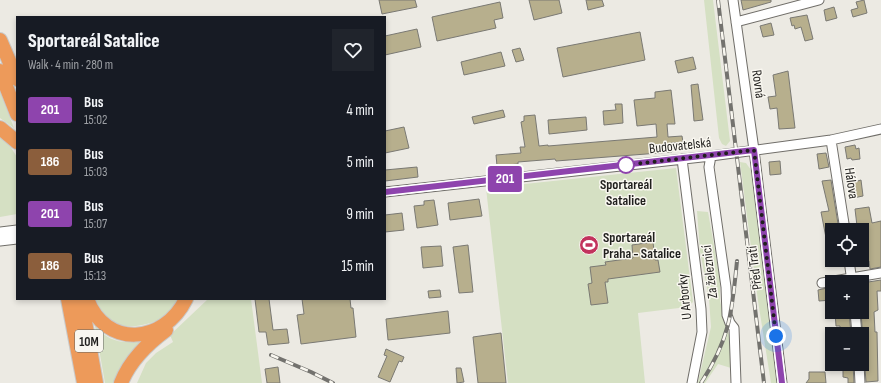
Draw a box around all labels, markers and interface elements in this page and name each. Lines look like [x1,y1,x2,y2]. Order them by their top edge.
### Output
button: heart [332,29,374,71]
text: Sportareál Satalice [28,30,160,53]
text: Walk · 4 min · 280 m [28,57,113,73]
street label: Rovná [748,69,769,100]
text: Bus [84,93,103,112]
text: 201 [41,101,59,118]
text: 4 min [347,101,374,120]
text: 15:02 [84,112,107,128]
street label: Budovatelská [648,134,712,157]
text: Bus [84,145,103,164]
text: 186 [41,153,59,170]
text: 5 min [347,153,374,172]
marker: Sportareál Satalice [617,156,635,174]
text: 15:03 [84,164,107,180]
line badge: 201 [482,166,528,192]
street label: Hálova [841,166,862,200]
text: 201 [496,170,514,187]
place label: Sportareál Satalice [600,176,652,209]
text: Bus [84,197,103,216]
text: 201 [41,205,59,222]
text: 9 min [346,205,374,224]
text: 15:07 [84,216,107,232]
map controls [825,223,869,371]
button: locate [825,223,869,267]
place label: Sportareál Praha - Satalice [603,229,681,262]
sports icon: Sportareál Praha - Satalice [578,234,600,256]
street label: Za železnicí [698,244,721,300]
street label: Před Tratí [743,245,766,291]
text: Bus [84,249,103,268]
text: 186 [41,257,59,274]
text: 15 min [342,257,374,276]
text: 15:13 [84,268,106,284]
street label: U Arborky [674,273,695,321]
button: + [825,275,869,319]
your location [766,326,786,346]
button: − [825,327,869,371]
road number: 10M [75,330,103,352]

